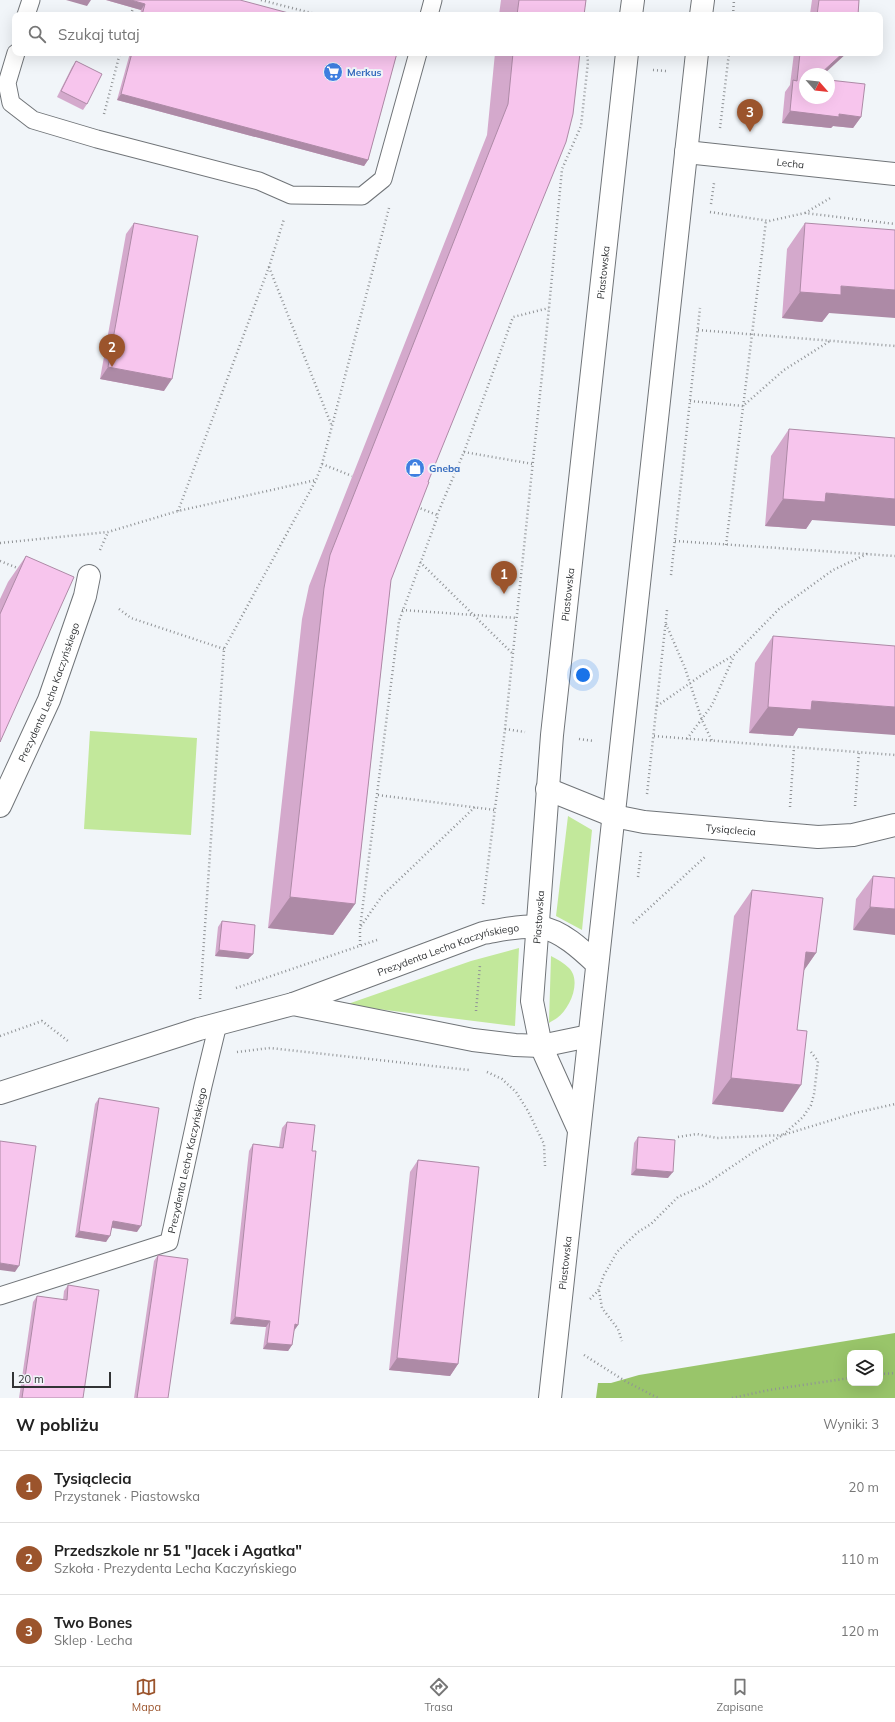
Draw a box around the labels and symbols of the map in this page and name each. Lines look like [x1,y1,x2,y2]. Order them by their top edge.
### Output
supermarket icon: Merkus [322,61,344,83]
place label: Merkus [347,66,382,79]
north arrow [799,68,835,104]
pin: 3 [737,99,763,132]
street label: Lecha [776,155,805,171]
street label: Piastowska [593,245,612,300]
pin: 2 [99,334,125,367]
shop icon: Gneba [404,457,426,479]
place label: Gneba [429,462,460,475]
pin: 1 [491,561,517,594]
street label: Piastowska [558,567,577,622]
street label: Prezydenta Lecha Kaczyńskiego [15,620,82,764]
your location [573,665,593,685]
street label: Tysiąclecia [705,821,756,838]
street label: Piastowska [530,890,547,944]
street label: Prezydenta Lecha Kaczyńskiego [375,921,520,979]
street label: Prezydenta Lecha Kaczyńskiego [165,1086,209,1234]
street label: Piastowska [555,1235,574,1290]
scale bar [12,1370,111,1389]

